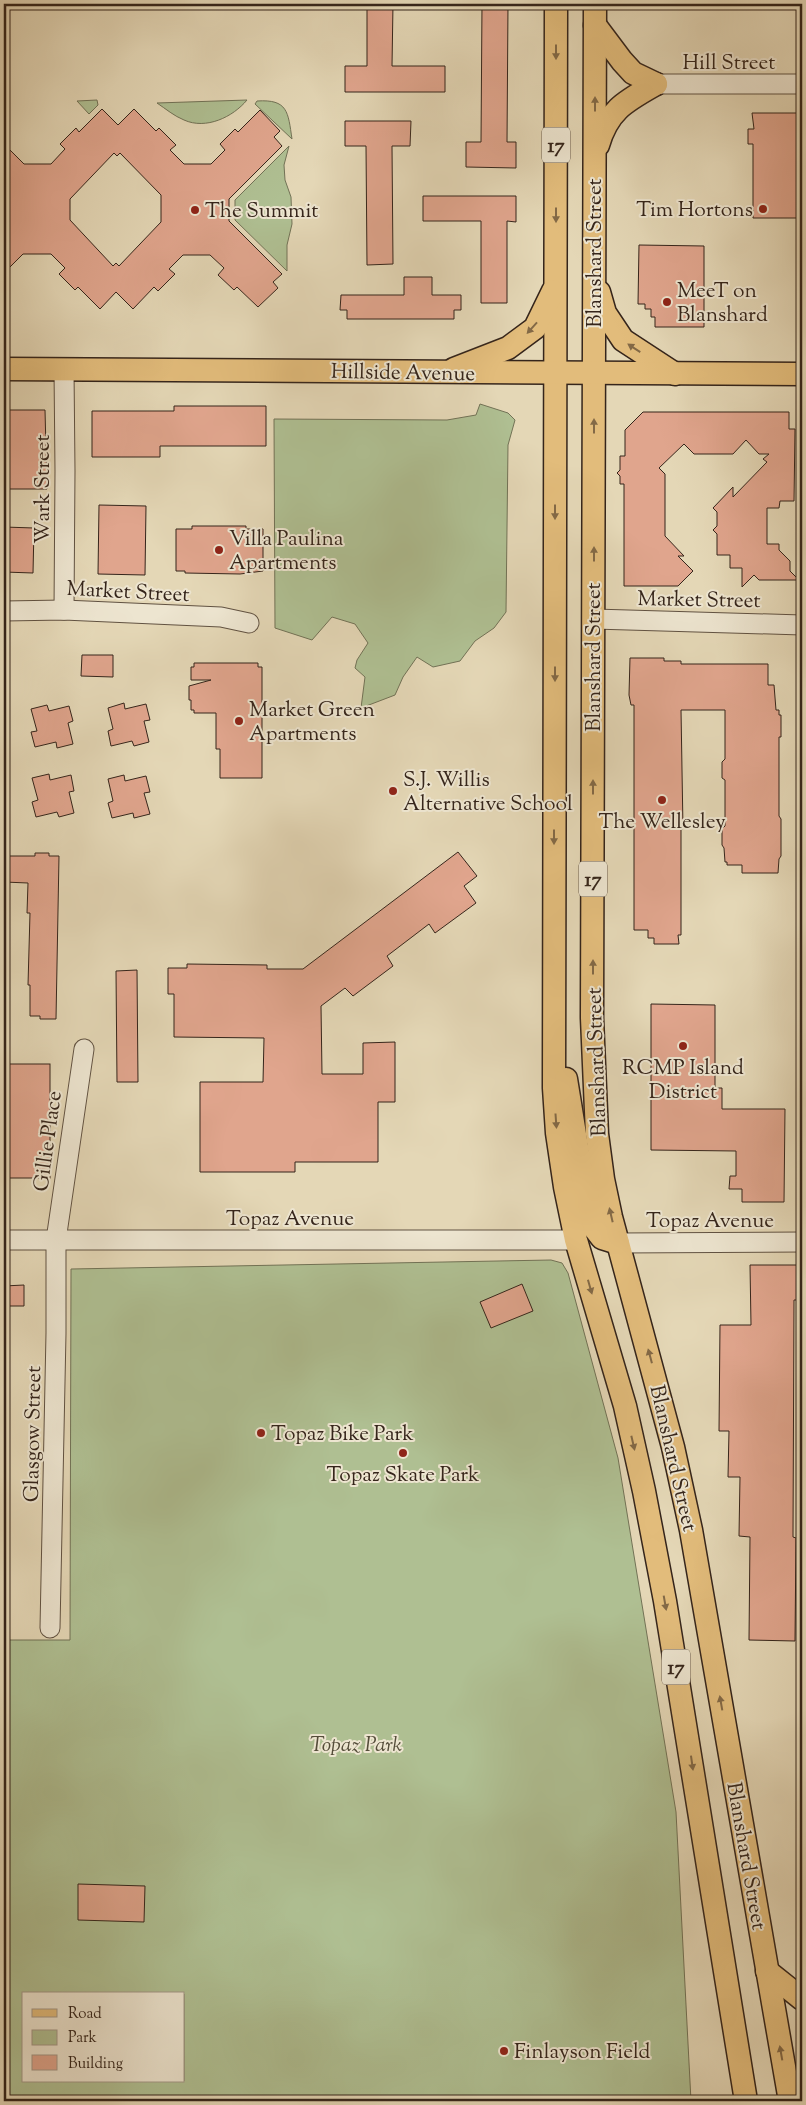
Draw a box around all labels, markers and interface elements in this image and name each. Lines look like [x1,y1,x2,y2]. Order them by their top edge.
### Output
one-way arrow [552,45,560,61]
street label: Hill Street [683,49,776,79]
one-way arrow [591,96,599,112]
road number: 17 [542,128,570,162]
street label: Blanshard Street [581,178,611,328]
place label: Tim Hortons [636,196,753,226]
place label: The Summit [205,197,319,227]
marker: Tim Hortons [757,203,769,215]
marker: The Summit [189,204,201,216]
one-way arrow [552,207,560,223]
place label: MeeT on Blanshard [677,277,768,331]
marker: MeeT on Blanshard [661,296,673,308]
one-way arrow [527,322,538,334]
one-way arrow [627,343,641,352]
street label: Hillside Avenue [330,358,475,390]
one-way arrow [590,418,598,434]
street label: Wark Street [29,434,59,544]
one-way arrow [551,504,559,520]
place label: Villa Paulina Apartments [229,525,344,579]
marker: Villa Paulina Apartments [213,544,225,556]
one-way arrow [590,546,598,562]
street label: Market Street [66,575,190,611]
street label: Blanshard Street [580,582,610,732]
street label: Market Street [637,585,761,617]
one-way arrow [551,666,559,682]
place label: Market Green Apartments [249,696,375,750]
marker: Market Green Apartments [233,715,245,727]
place label: S.J. Willis Alternative School [403,766,573,820]
one-way arrow [589,779,597,795]
marker: S.J. Willis Alternative School [387,785,399,797]
marker: The Wellesley [656,794,668,806]
place label: The Wellesley [598,808,726,838]
one-way arrow [550,829,558,845]
road number: 17 [579,862,607,896]
one-way arrow [589,959,597,975]
street label: Blanshard Street [580,987,616,1137]
marker: RCMP Island District [677,1040,689,1052]
place label: RCMP Island District [622,1054,744,1108]
street label: Gillie Place [27,1089,71,1194]
one-way arrow [553,1114,561,1130]
street label: Topaz Avenue [226,1205,354,1235]
street label: Topaz Avenue [646,1207,774,1237]
one-way arrow [607,1208,615,1223]
one-way arrow [586,1279,594,1294]
one-way arrow [645,1348,653,1363]
street label: Glasgow Street [18,1366,50,1502]
street label: Blanshard Street [641,1382,703,1535]
place label: Topaz Bike Park [271,1420,414,1450]
marker: Topaz Bike Park [255,1427,267,1439]
one-way arrow [629,1436,637,1451]
marker: Topaz Skate Park [397,1447,409,1459]
place label: Topaz Skate Park [326,1461,480,1491]
one-way arrow [662,1595,670,1611]
road number: 17 [662,1650,690,1684]
one-way arrow [716,1695,724,1711]
park label: Topaz Park [310,1731,403,1761]
one-way arrow [688,1755,696,1771]
street label: Blanshard Street [717,1780,773,1933]
legend [22,1992,185,2082]
text: Road [68,2004,102,2025]
text: Park [68,2028,97,2049]
place label: Finlayson Field [514,2038,651,2068]
marker: Finlayson Field [498,2045,510,2057]
one-way arrow [777,2045,785,2061]
text: Building [68,2054,123,2075]

